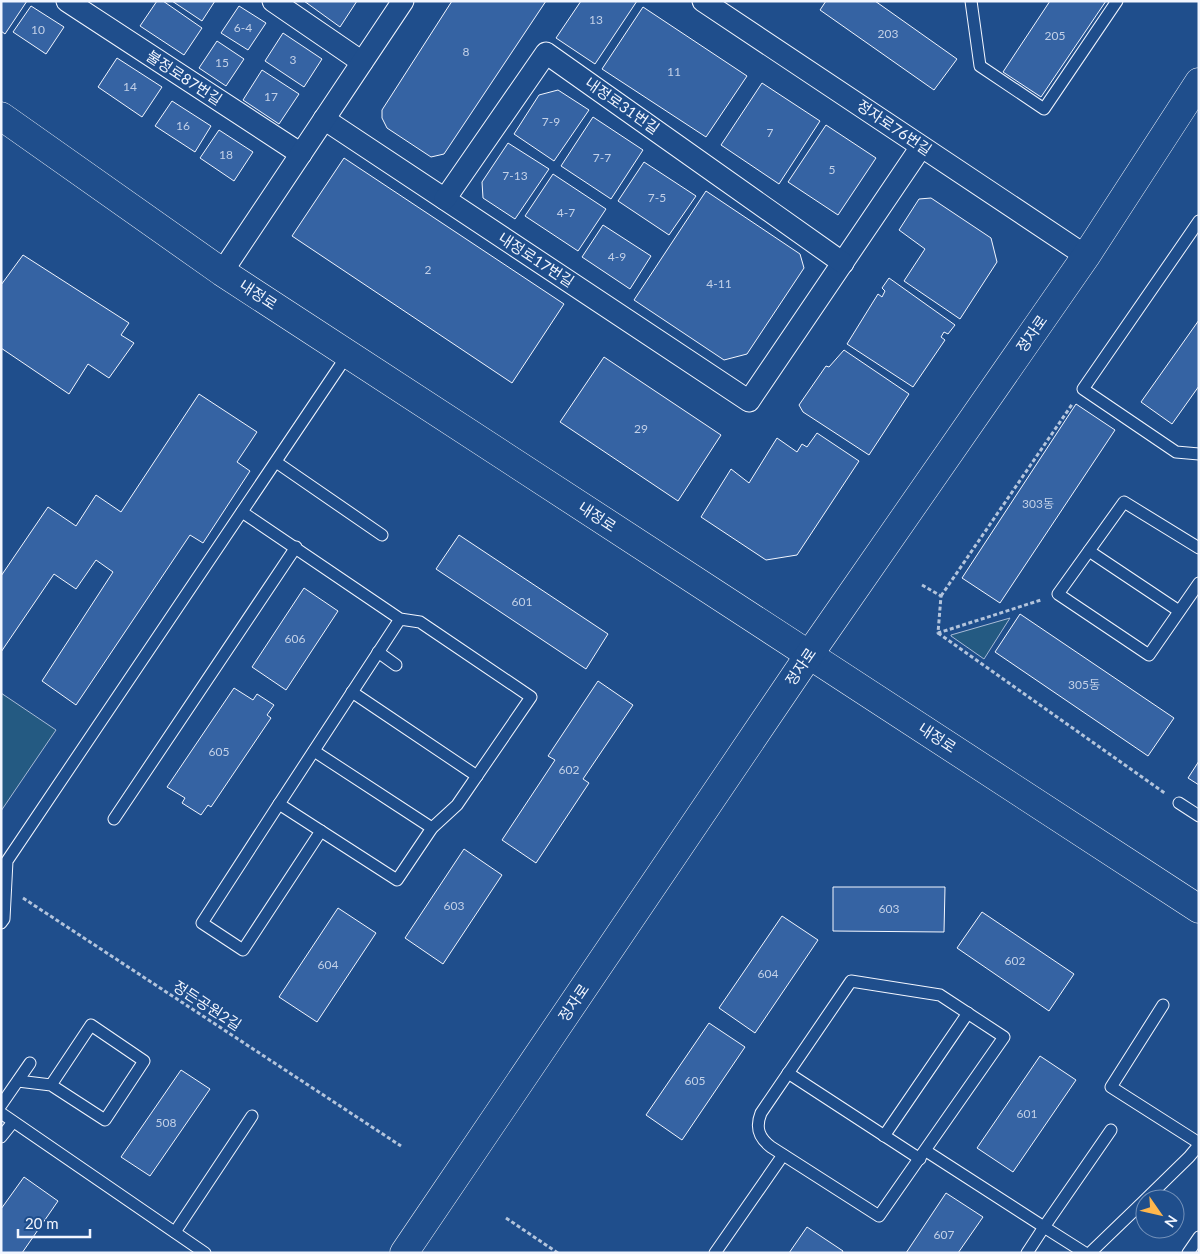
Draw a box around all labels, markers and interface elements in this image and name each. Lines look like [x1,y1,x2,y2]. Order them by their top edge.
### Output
house number: 13 [589,12,603,27]
house number: 6-4 [234,20,252,35]
house number: 10 [31,22,45,37]
house number: 203 [878,26,898,41]
house number: 205 [1045,28,1065,43]
house number: 8 [463,44,470,59]
street label: 불정로87번길 [143,46,226,108]
house number: 3 [290,52,297,67]
house number: 15 [215,55,229,70]
house number: 11 [667,64,681,79]
street label: 내정로31번길 [582,73,663,137]
house number: 14 [123,79,137,94]
house number: 17 [264,89,278,104]
street label: 정자로76번길 [854,96,935,159]
house number: 7-9 [542,114,560,129]
house number: 16 [176,118,190,133]
house number: 7 [767,125,774,140]
house number: 18 [219,147,233,162]
house number: 7-7 [593,150,611,165]
house number: 5 [829,162,836,177]
house number: 7-13 [502,168,528,183]
house number: 7-5 [648,190,666,205]
house number: 4-7 [557,205,575,220]
street label: 내정로17번길 [495,228,578,290]
house number: 4-9 [608,249,626,264]
house number: 2 [425,262,432,277]
street label: 내정로 [236,275,281,313]
house number: 4-11 [706,276,732,291]
street label: 정자로 [1012,311,1050,356]
house number: 29 [634,421,648,436]
house number: 303동 [1022,496,1054,511]
street label: 내정로 [575,497,620,535]
house number: 601 [512,594,532,609]
house number: 606 [285,631,305,646]
street label: 정자로 [781,644,819,689]
house number: 305동 [1068,677,1100,692]
street label: 내정로 [915,718,960,756]
house number: 605 [209,744,229,759]
house number: 602 [559,762,579,777]
house number: 603 [444,898,464,913]
house number: 603 [879,901,899,916]
house number: 602 [1005,953,1025,968]
house number: 604 [318,957,338,972]
house number: 604 [758,966,778,981]
street label: 정든공원2길 [170,976,245,1034]
street label: 정자로 [554,980,592,1025]
house number: 605 [685,1073,705,1088]
house number: 601 [1017,1106,1037,1121]
house number: 508 [156,1115,176,1130]
north arrow [1135,1189,1185,1239]
scale bar [18,1206,90,1238]
text: N [1161,1212,1181,1231]
text: 20 m [25,1214,59,1232]
house number: 607 [934,1227,954,1242]

